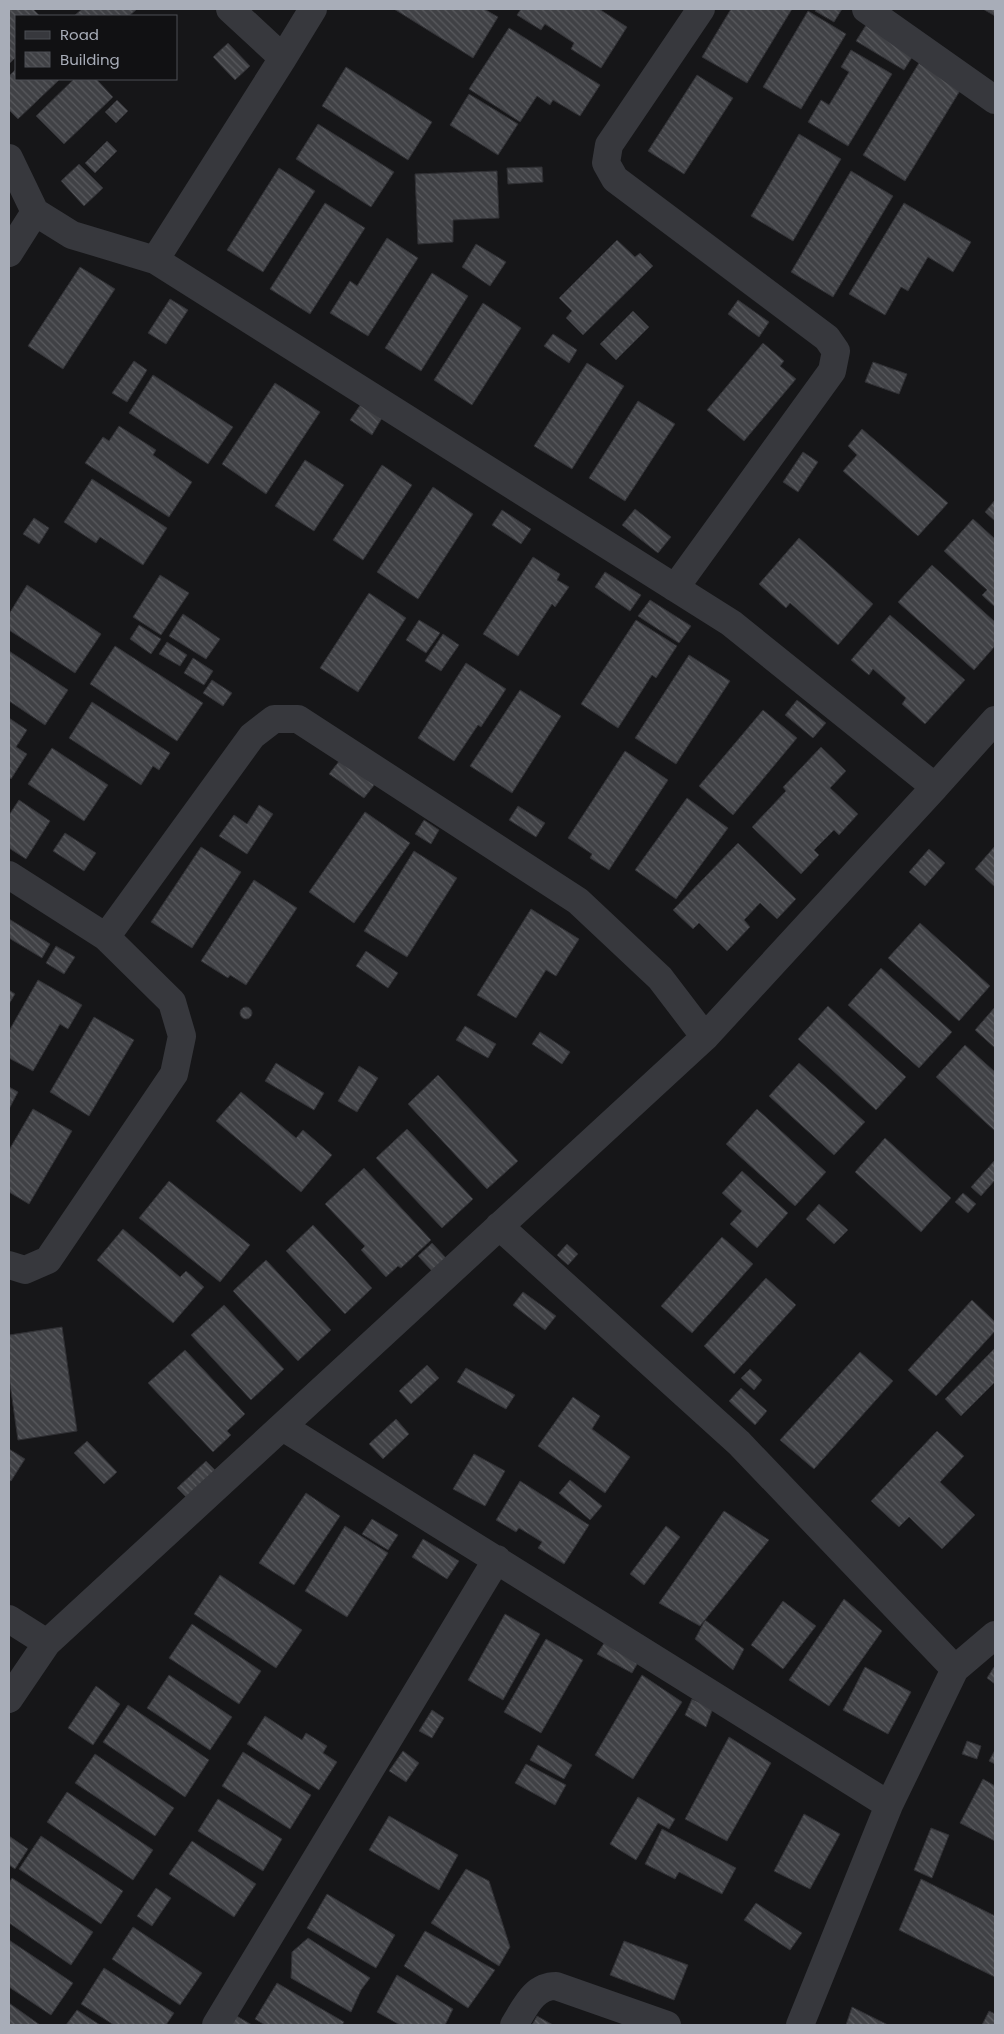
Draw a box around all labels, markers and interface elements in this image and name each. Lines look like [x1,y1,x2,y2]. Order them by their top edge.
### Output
legend [15,15,178,80]
text: Road [60,24,99,45]
text: Building [60,49,120,70]

